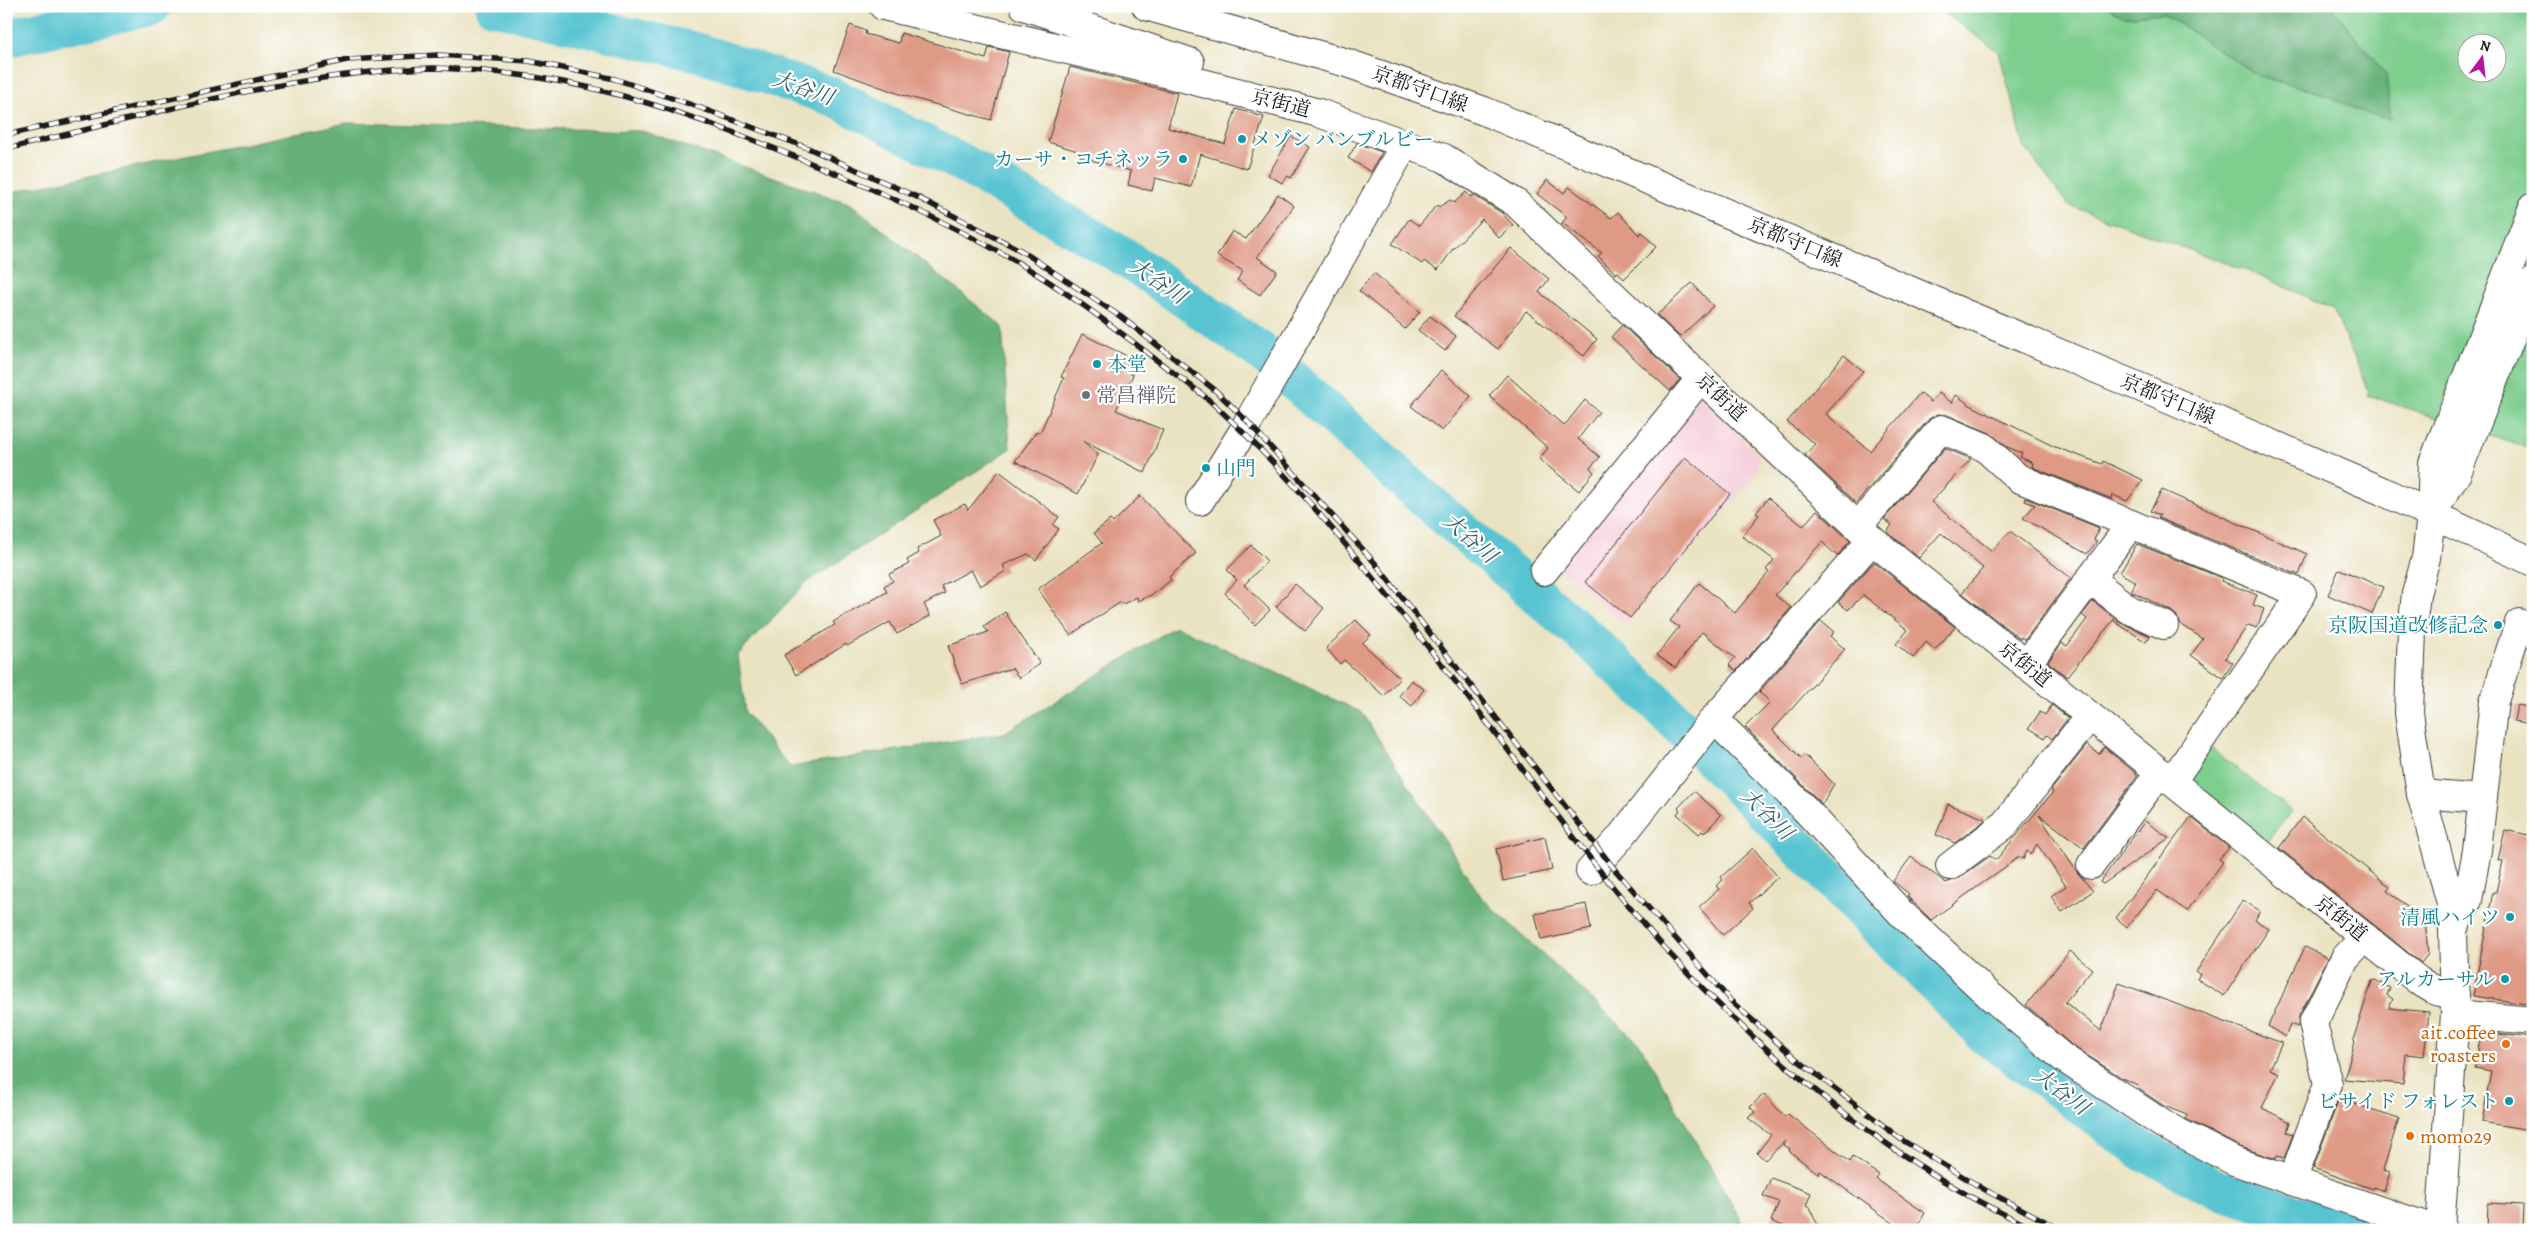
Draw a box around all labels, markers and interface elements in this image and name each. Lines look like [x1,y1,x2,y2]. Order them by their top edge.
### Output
north arrow [2456,32,2506,82]
text: N [2478,35,2493,56]
street label: 京都守口線 [1368,59,1472,119]
water label: 大谷川 [769,65,839,112]
street label: 京街道 [1249,82,1313,124]
place label: メゾン バンブルビー [1252,126,1434,153]
marker: メゾン バンブルビー [1236,133,1248,145]
place label: カーサ・コチネッラ [994,146,1173,173]
marker: カーサ・コチネッラ [1177,153,1189,165]
street label: 京都守口線 [1744,210,1846,274]
water label: 大谷川 [1124,252,1194,311]
place label: 本堂 [1107,351,1147,378]
marker: 本堂 [1091,358,1103,370]
street label: 京街道 [1690,367,1752,427]
street label: 京都守口線 [2117,367,2219,431]
place label: 常昌禅院 [1096,382,1176,409]
marker: 常昌禅院 [1080,389,1092,401]
place label: 山門 [1216,455,1256,482]
marker: 山門 [1200,462,1212,474]
water label: 大谷川 [1437,507,1504,571]
place label: 京阪国道改修記念 [2328,612,2488,639]
marker: 京阪国道改修記念 [2492,619,2504,631]
street label: 京街道 [1993,635,2057,693]
water label: 大谷川 [1735,782,1801,848]
street label: 京街道 [2309,889,2373,947]
place label: 清風ハイツ [2400,904,2500,931]
marker: 清風ハイツ [2504,911,2516,923]
place label: アルカーサル [2377,966,2495,993]
marker: アルカーサル [2499,973,2511,985]
place label: ait.coffee roasters [2421,1019,2496,1069]
marker: ait.coffee roasters [2500,1038,2512,1050]
water label: 大谷川 [2027,1061,2096,1122]
place label: ビサイド フォレスト [2318,1088,2499,1115]
marker: ビサイド フォレスト [2503,1095,2515,1107]
place label: momo29 [2420,1123,2492,1150]
marker: momo29 [2404,1130,2416,1142]

